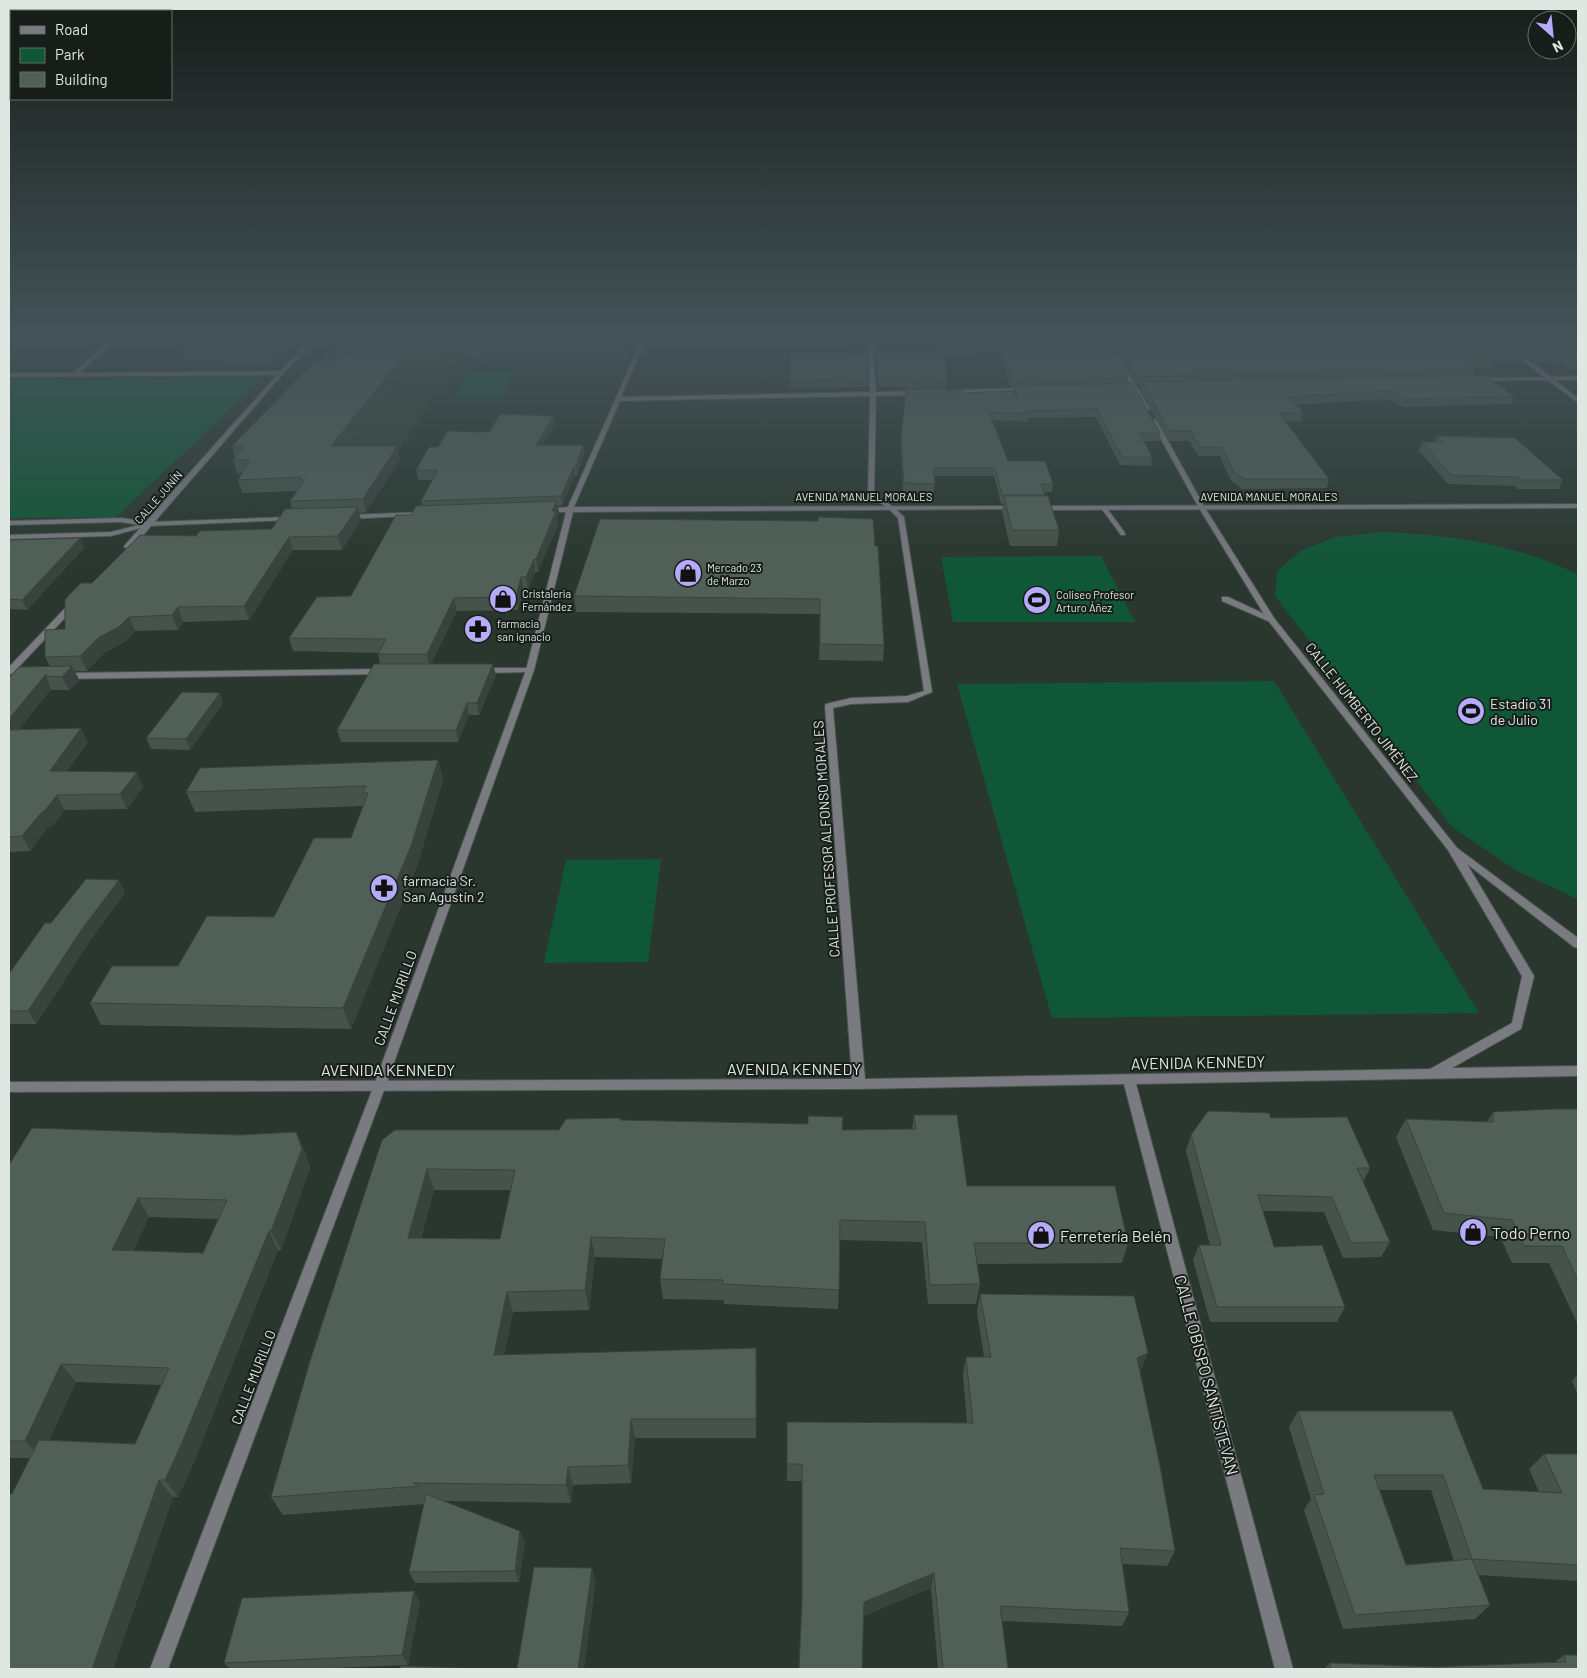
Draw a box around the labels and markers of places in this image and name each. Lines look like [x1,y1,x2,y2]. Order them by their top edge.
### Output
shop icon: Mercado 23 de Marzo [673,558,703,588]
place label: Mercado 23 de Marzo [707,561,762,587]
shop icon: Cristaleria Fernández [488,584,518,614]
sports icon: Coliseo Profesor Arturo Áñez [1022,585,1052,615]
place label: Cristaleria Fernández [522,587,572,613]
place label: Coliseo Profesor Arturo Áñez [1056,588,1134,614]
pharmacy icon: farmacia san ignacio [463,614,493,644]
place label: farmacia san ignacio [497,617,551,643]
place label: Estadio 31 de Julio [1490,695,1551,728]
sports icon: Estadio 31 de Julio [1456,696,1486,726]
place label: farmacia Sr. San Agustín 2 [403,872,484,905]
pharmacy icon: farmacia Sr. San Agustín 2 [369,873,399,903]
shop icon: Todo Perno [1458,1217,1488,1247]
shop icon: Ferretería Belén [1026,1220,1056,1250]
place label: Todo Perno [1492,1223,1570,1242]
place label: Ferretería Belén [1060,1226,1171,1245]

